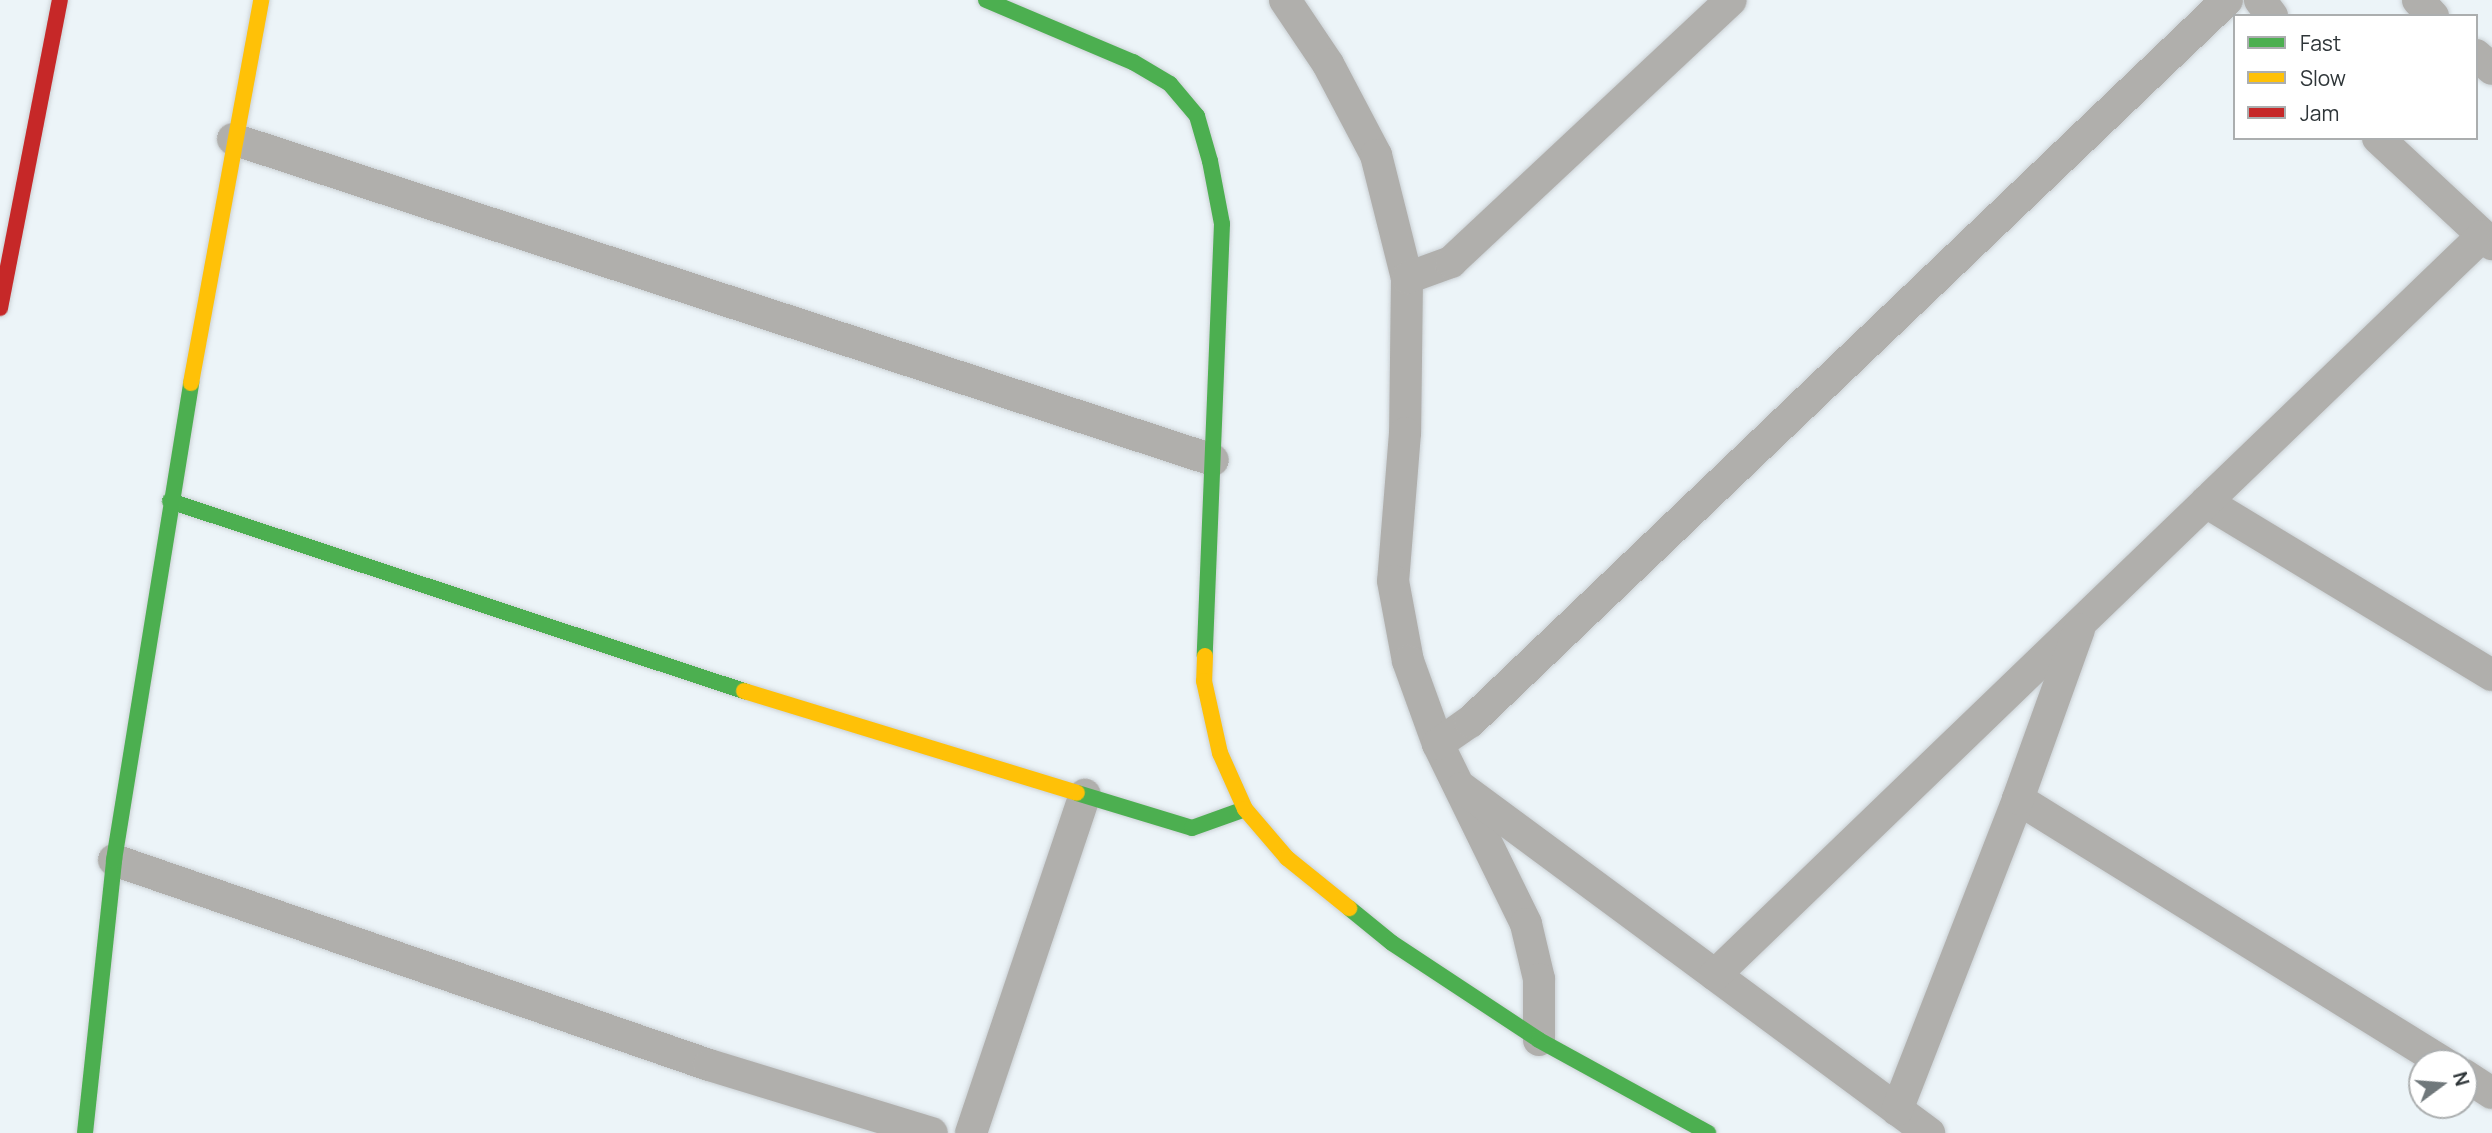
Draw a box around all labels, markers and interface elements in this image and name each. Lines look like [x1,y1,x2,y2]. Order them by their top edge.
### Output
legend [2233,14,2478,140]
text: Fast [2300,29,2341,57]
text: Slow [2300,64,2346,92]
text: Jam [2300,99,2339,127]
north arrow [2408,1049,2478,1119]
text: N [2447,1069,2476,1089]

